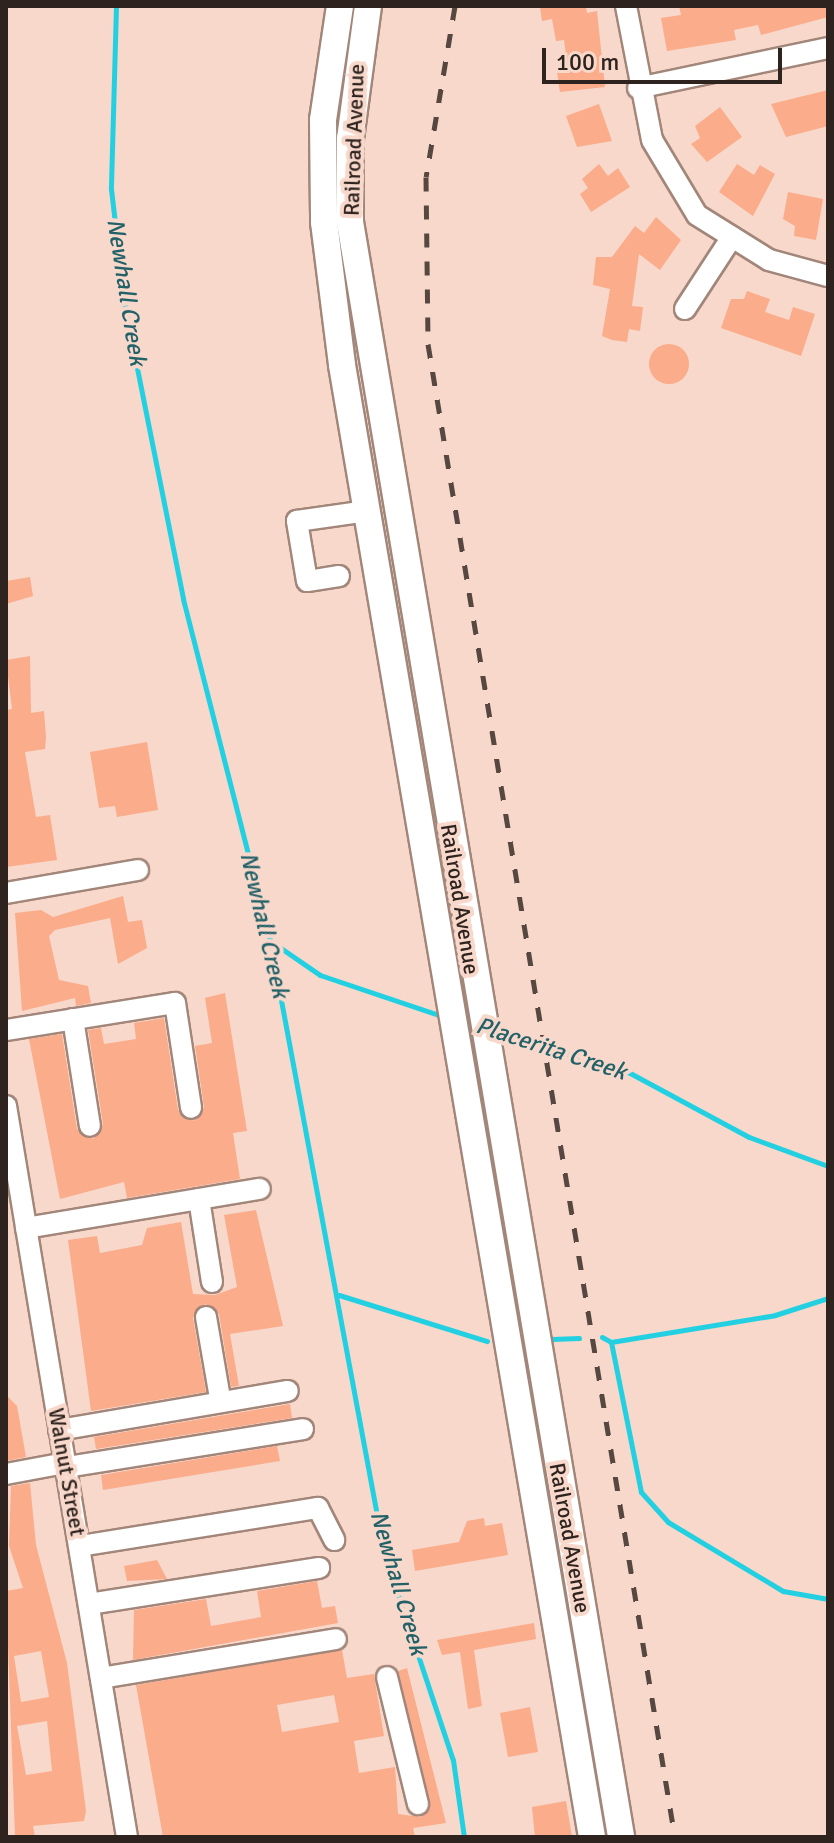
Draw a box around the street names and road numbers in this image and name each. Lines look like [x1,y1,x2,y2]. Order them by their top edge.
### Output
street label: Railroad Avenue [338,64,370,216]
street label: Railroad Avenue [435,822,485,976]
street label: Walnut Street [43,1406,91,1538]
street label: Railroad Avenue [544,1461,596,1615]

